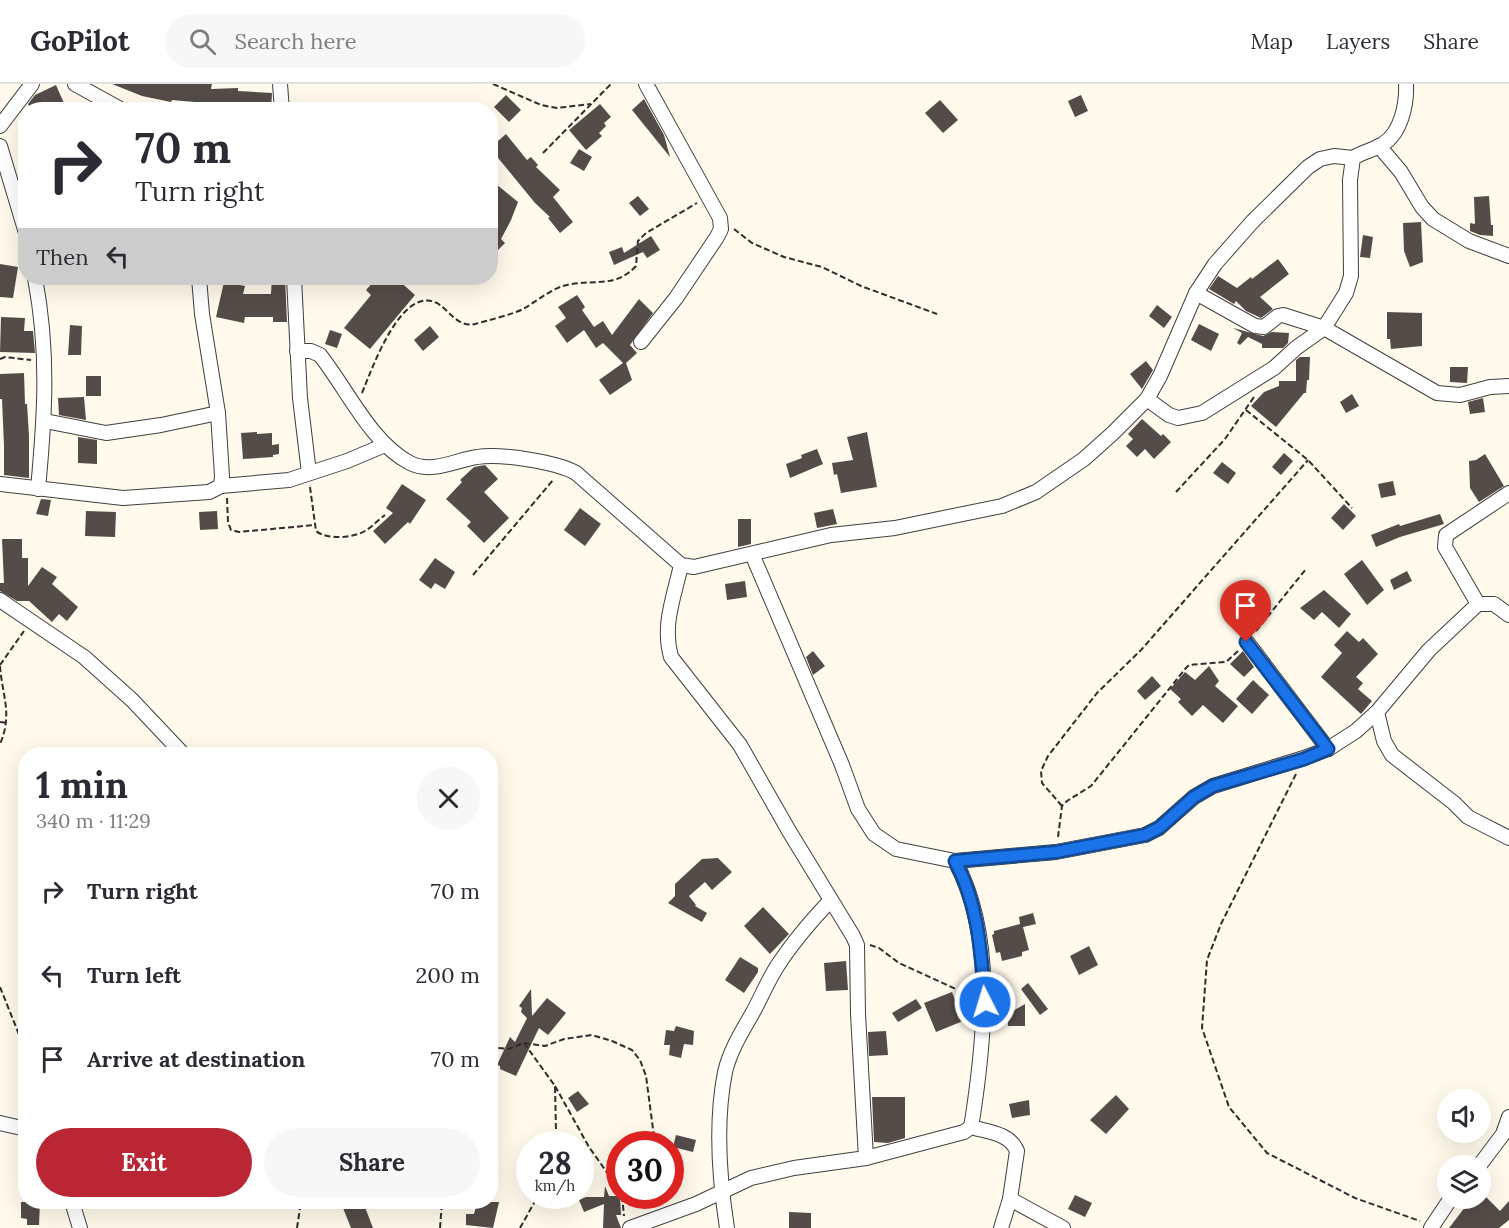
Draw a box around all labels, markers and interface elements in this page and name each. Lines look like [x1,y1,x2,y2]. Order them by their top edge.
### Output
search box [165,14,585,68]
text: GoPilot [30,23,129,59]
icon: search [186,25,219,58]
text: Search here [234,27,357,55]
text: Map [1250,28,1293,55]
text: Layers [1326,28,1390,55]
text: Share [1423,28,1479,55]
text: 70 m [135,121,231,175]
icon: right [36,126,114,204]
text: Turn right [135,174,264,208]
icon: left [101,240,134,273]
text: Then [36,243,89,271]
pin [1220,580,1271,642]
icon: arrive [1229,589,1262,622]
text: 1 min [36,762,128,808]
button: close [417,767,480,830]
text: 340 m · 11:29 [36,808,151,833]
icon: right [36,875,69,908]
text: Turn right [87,877,198,905]
text: 70 m [431,877,480,905]
icon: left [36,959,69,992]
text: Turn left [87,961,181,989]
text: 200 m [415,961,480,989]
position arrow [953,970,1017,1034]
icon: arrive [36,1043,69,1076]
text: Arrive at destination [87,1045,305,1073]
text: 70 m [431,1045,480,1073]
map controls [1437,1089,1491,1209]
button: sound [1437,1089,1491,1143]
button: Exit [36,1128,252,1197]
button: Share [264,1128,480,1197]
speed limit sign: 30 [606,1131,684,1209]
text: 28 [538,1144,572,1182]
button: layers [1437,1155,1491,1209]
text: km/h [535,1176,575,1195]

